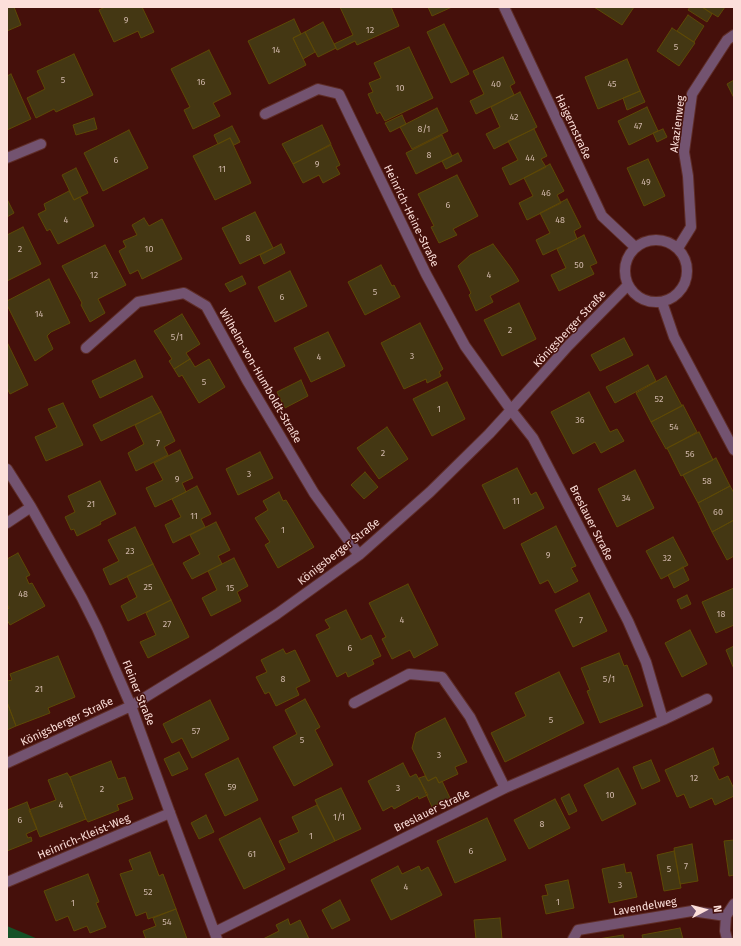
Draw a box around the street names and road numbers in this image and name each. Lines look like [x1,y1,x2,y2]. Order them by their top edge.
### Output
street label: Haigernstraße [552,92,594,162]
street label: Akazienweg [668,95,688,153]
street label: Heinrich-Heine-Straße [381,163,441,269]
street label: Königsberger Straße [531,288,609,370]
street label: Wilhelm-von-Humboldt-Straße [216,306,304,446]
street label: Breslauer Straße [566,483,616,563]
street label: Königsberger Straße [295,516,383,588]
street label: Fleiner Straße [119,658,157,728]
street label: Königsberger Straße [19,695,115,749]
street label: Breslauer Straße [392,787,472,835]
street label: Heinrich-Kleist-Weg [36,812,132,862]
street label: Lavendelweg [612,895,678,919]

